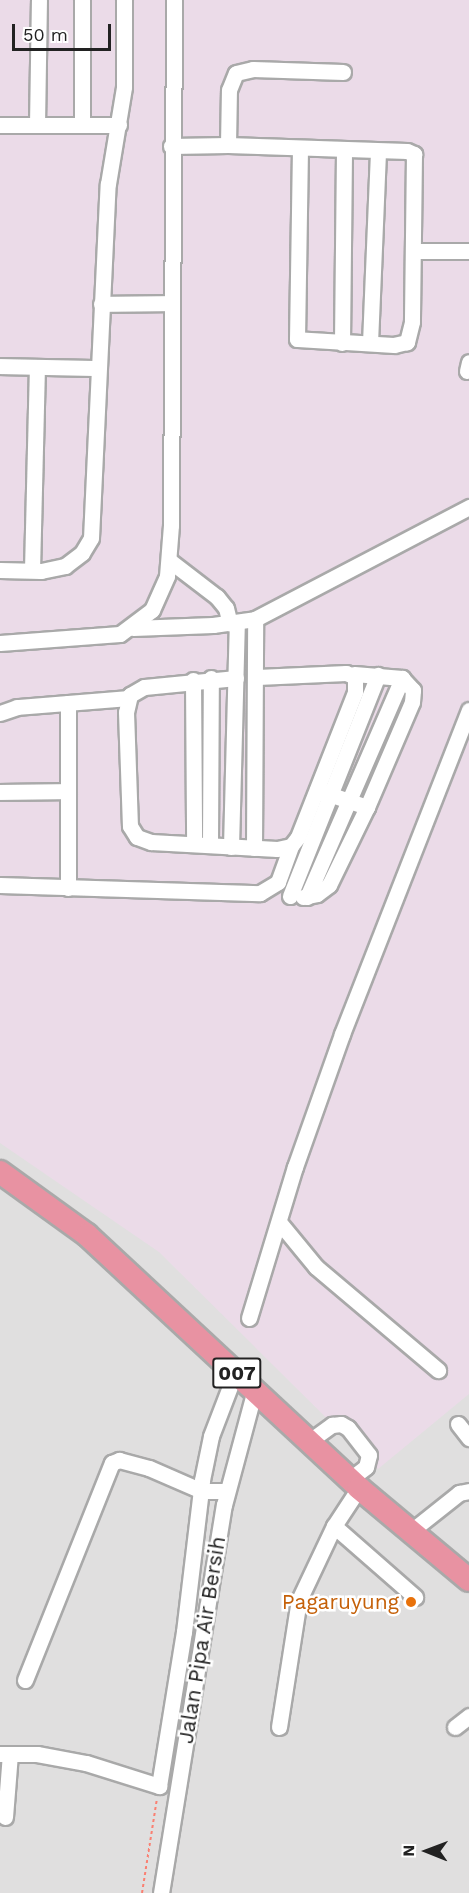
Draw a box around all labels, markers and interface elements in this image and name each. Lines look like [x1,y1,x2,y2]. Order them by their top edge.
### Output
scale bar [15,12,114,50]
text: 50 m [23,24,68,45]
road number: 007 [212,1356,262,1390]
street label: Jalan Pipa Air Bersih [173,1534,231,1746]
place label: Pagaruyung [282,1589,399,1615]
marker: Pagaruyung [404,1595,418,1609]
north arrow [397,1821,457,1881]
text: N [399,1845,418,1857]

